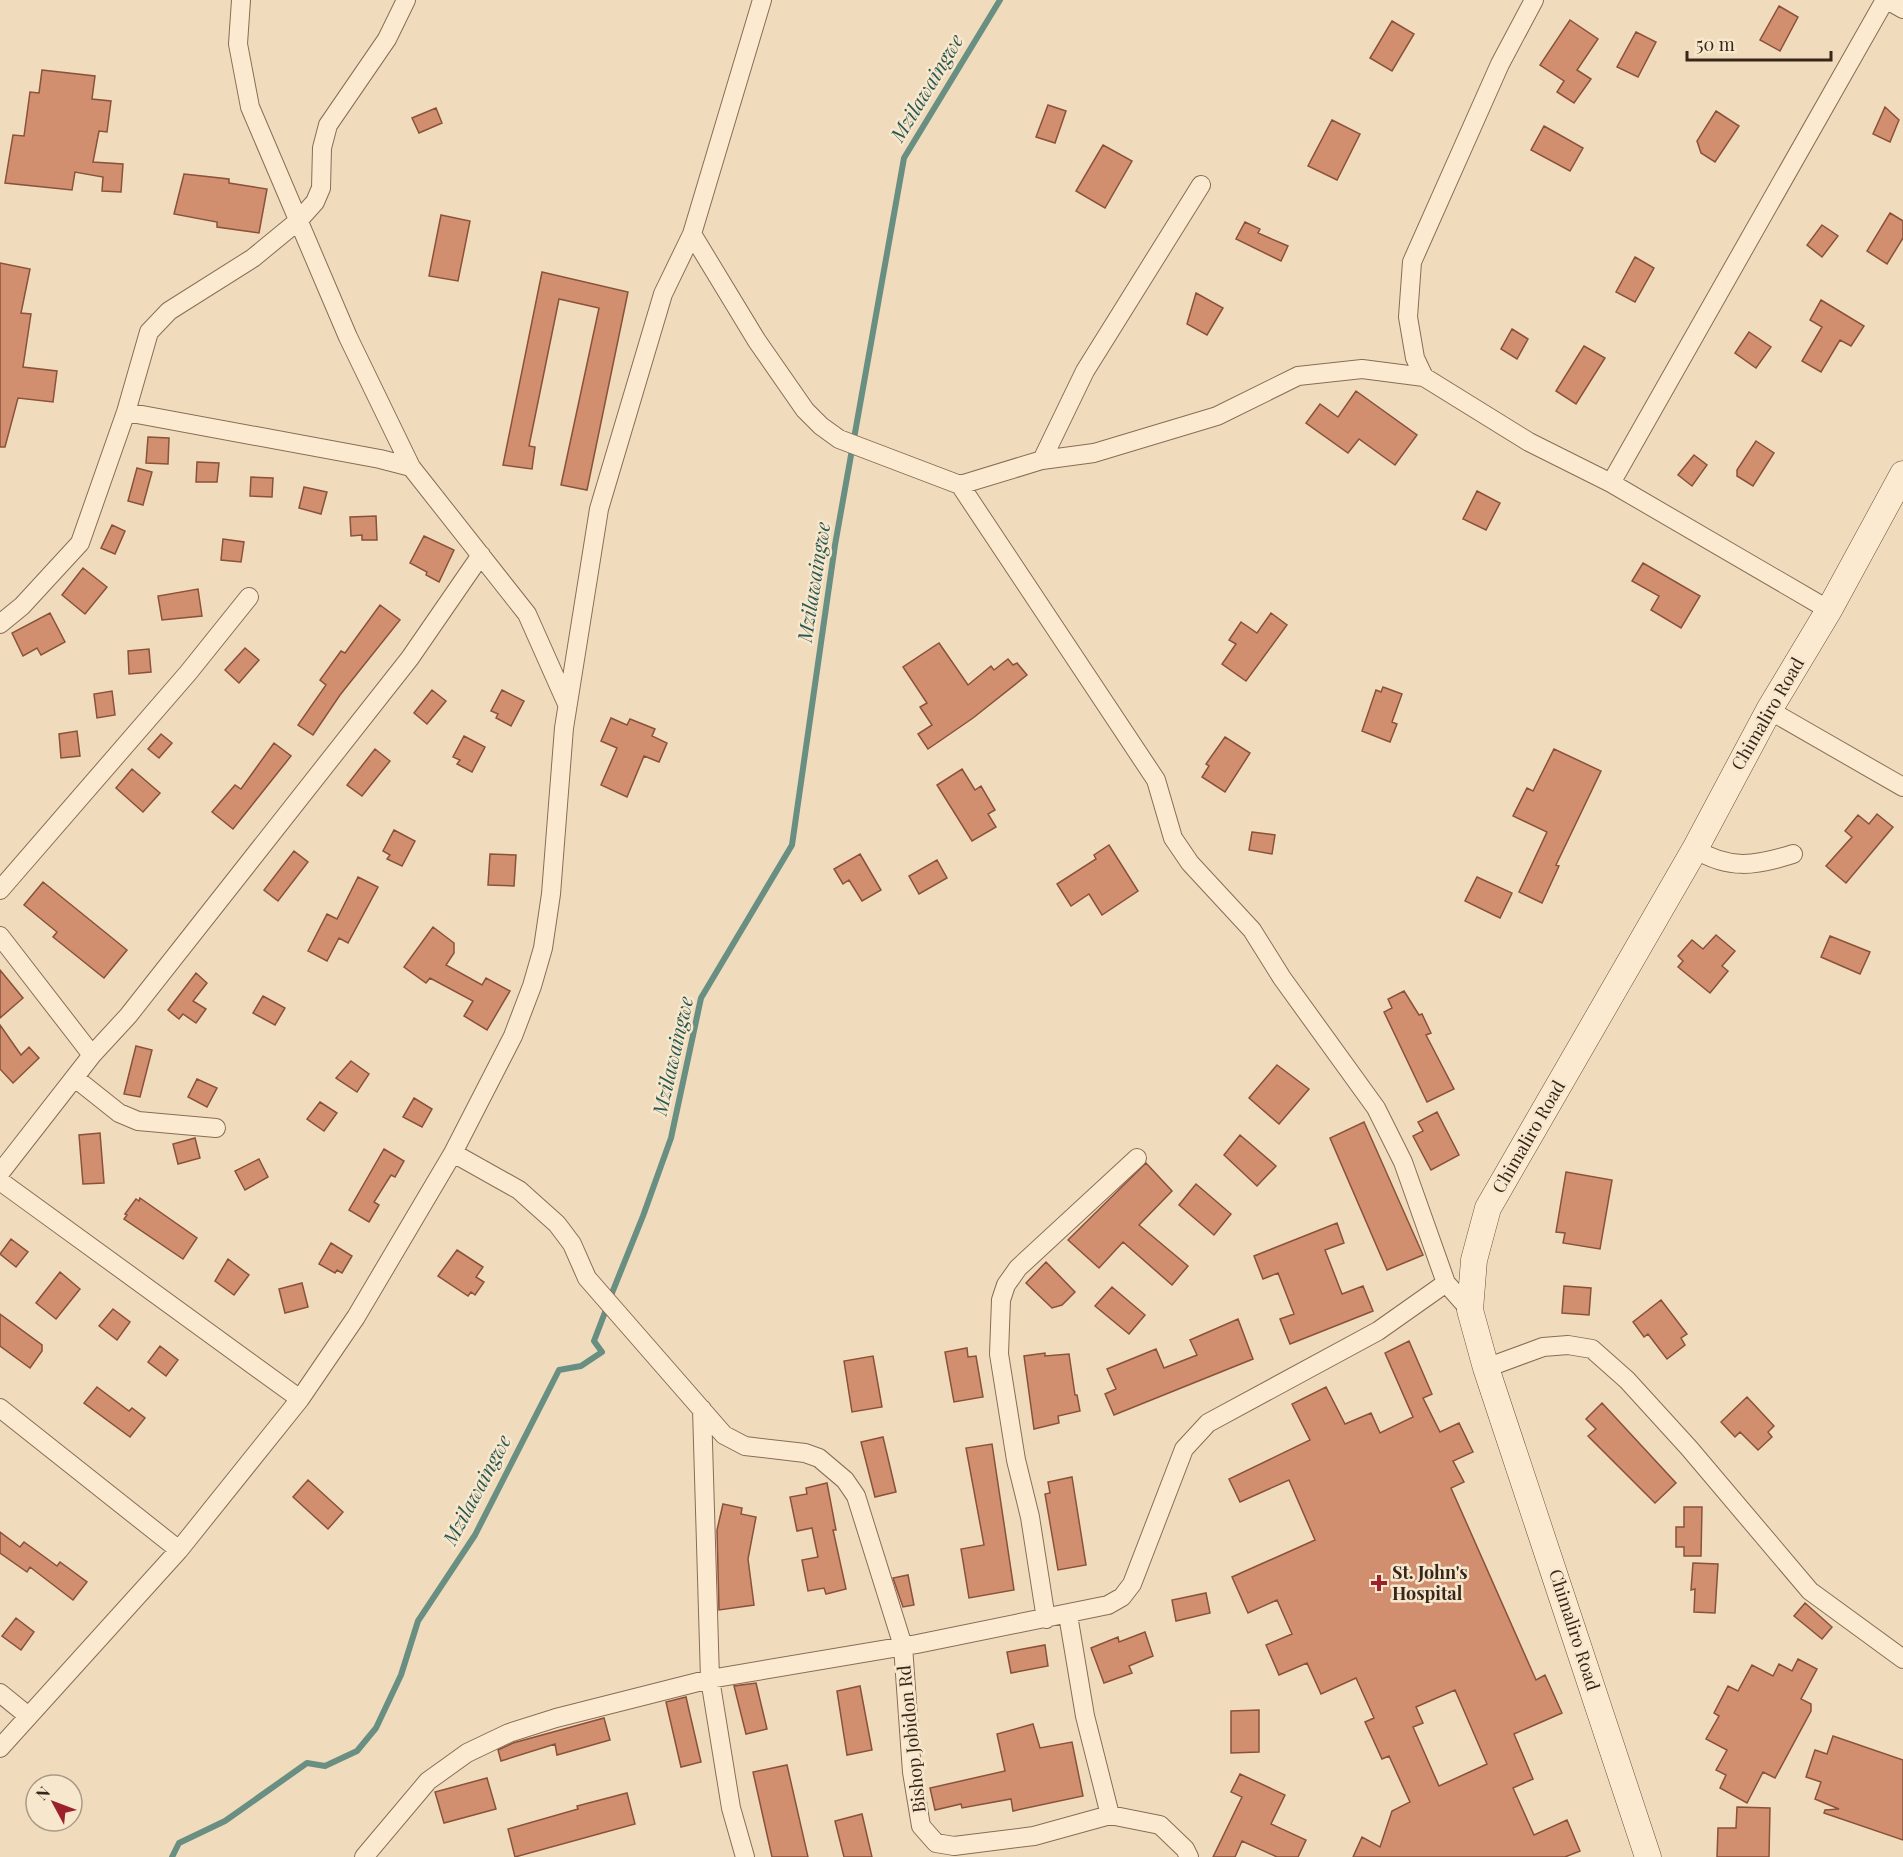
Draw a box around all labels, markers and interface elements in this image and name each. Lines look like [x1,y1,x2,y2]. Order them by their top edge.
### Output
scale bar [1687,24,1831,62]
water label: Mzilawaingwe [882,28,969,147]
text: 50 m [1696,32,1735,56]
water label: Mzilawaingwe [790,519,835,645]
street label: Chimaliro Road [1725,652,1809,774]
water label: Mzilawaingwe [645,993,698,1119]
street label: Chimaliro Road [1486,1075,1570,1197]
water label: Mzilawaingwe [435,1429,516,1550]
place label: St. John's Hospital [1392,1560,1468,1605]
street label: Chimaliro Road [1544,1566,1606,1694]
marker: St. John's Hospital [1370,1574,1388,1592]
street label: Bishop Jobidon Rd [891,1664,931,1814]
north arrow [24,1773,84,1833]
text: N [31,1781,54,1804]

